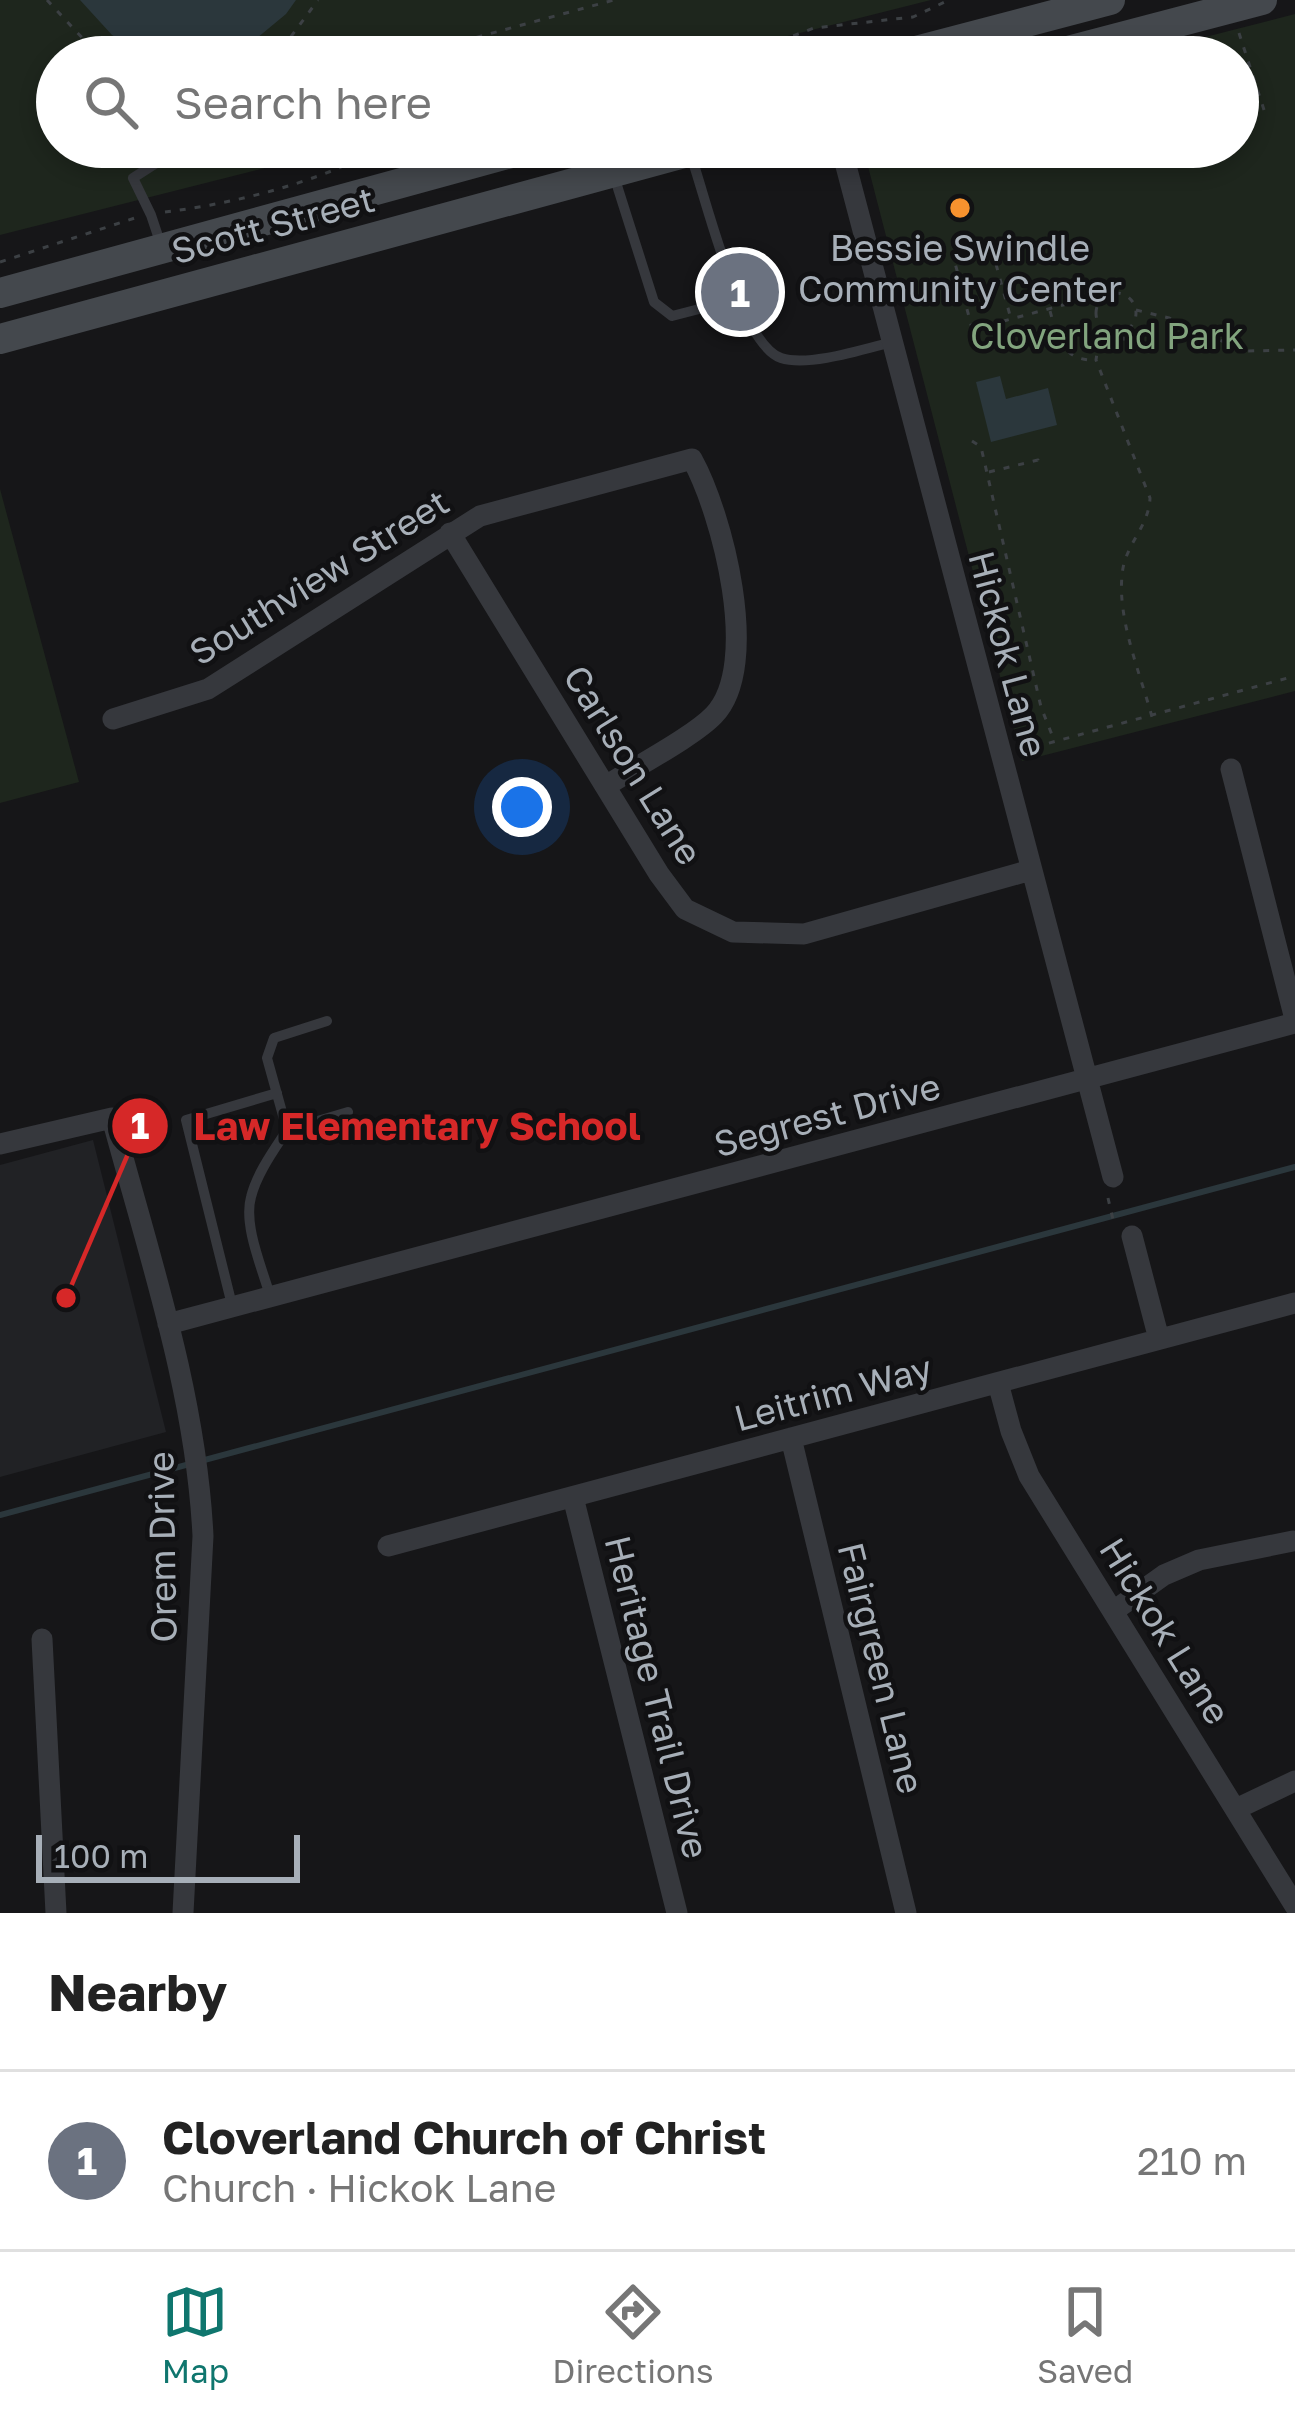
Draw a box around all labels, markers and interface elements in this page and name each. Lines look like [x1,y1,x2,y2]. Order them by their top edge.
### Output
search box [36,36,1259,168]
icon: search [78,69,144,135]
text: Search here [174,75,432,129]
street label: Scott Street [167,177,379,272]
marker: Bessie Swindle Community Center [947,195,973,221]
place label: Bessie Swindle Community Center [798,226,1122,310]
pin: 1 [701,247,779,337]
park label: Cloverland Park [970,314,1244,357]
street label: Southview Street [181,480,456,674]
street label: Hickok Lane [960,546,1057,762]
street label: Carlson Lane [555,657,712,872]
your location [492,777,552,837]
street label: Segrest Drive [709,1064,945,1165]
callout: Law Elementary School [110,1088,665,1163]
text: Law Elementary School [193,1102,641,1149]
text: 1 [131,1104,149,1147]
street label: Leitrim Way [729,1346,936,1439]
street label: Orem Drive [138,1451,185,1643]
street label: Hickok Lane [1091,1530,1240,1732]
street label: Heritage Trail Drive [597,1531,718,1863]
street label: Fairgreen Lane [829,1538,933,1798]
scale bar [36,1829,300,1882]
text: 100 m [54,1836,148,1875]
text: Nearby [48,1961,227,2022]
text: Cloverland Church of Christ [162,2110,766,2164]
text: 1 [77,2137,97,2184]
text: 210 m [1137,2137,1247,2184]
text: Church · Hickok Lane [162,2164,556,2211]
tab: Map [162,2279,229,2390]
tab: Directions [552,2279,714,2390]
tab: Saved [1037,2279,1133,2390]

